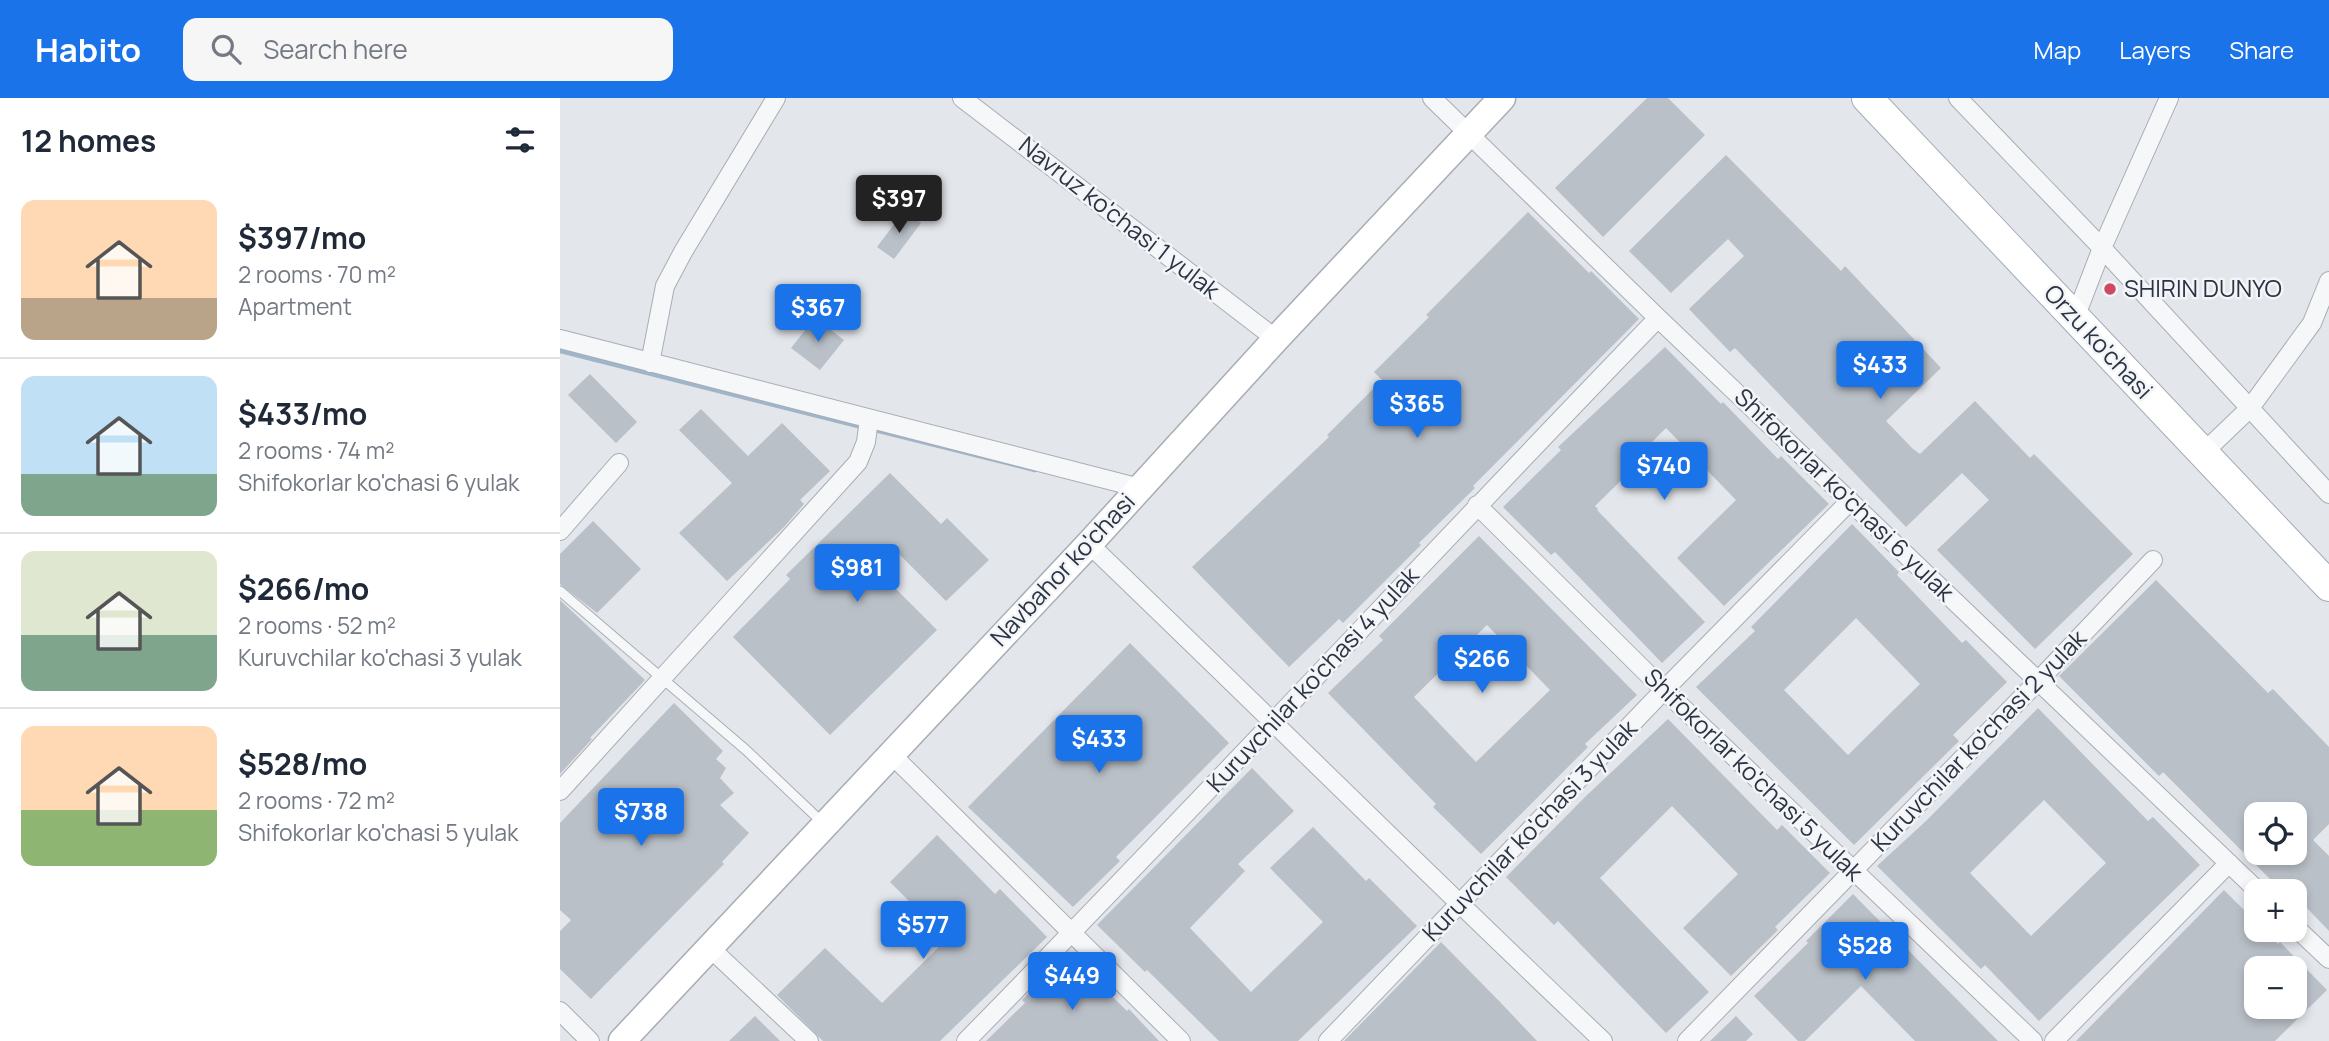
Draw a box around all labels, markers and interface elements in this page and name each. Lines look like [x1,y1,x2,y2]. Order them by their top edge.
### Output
search box [183,18,673,81]
text: Habito [35,27,141,72]
icon: search [207,30,245,68]
text: Search here [263,31,408,67]
text: Map [2034,33,2081,66]
text: Layers [2119,33,2191,66]
text: Share [2229,33,2294,66]
text: 12 homes [21,120,156,161]
icon: filters [501,121,539,159]
street label: Navruz ko'chasi 1 yulak [1013,128,1228,306]
pin: $397 [858,176,940,235]
text: $397 [872,182,926,214]
text: $397/mo [238,217,366,258]
icon: home [77,228,161,312]
text: 2 rooms · 70 m² [238,258,396,290]
place label: SHIRIN DUNYO [2124,271,2282,304]
street label: Orzu ko'chasi [2037,277,2161,405]
marker: SHIRIN DUNYO [2102,281,2118,297]
pin: $367 [777,285,859,344]
text: Apartment [238,290,352,322]
text: $367 [791,291,845,323]
pin: $433 [1839,342,1921,401]
text: $433 [1852,348,1908,380]
pin: $365 [1376,380,1458,440]
street label: Shifokorlar ko'chasi 6 yulak [1728,380,1963,609]
text: $365 [1389,387,1445,419]
text: $433/mo [238,393,367,434]
icon: home [77,404,161,488]
text: 2 rooms · 74 m² [238,434,394,466]
pin: $740 [1623,442,1705,502]
text: $740 [1637,449,1691,481]
text: Shifokorlar ko'chasi 6 yulak [238,466,519,498]
street label: Navbahor ko'chasi [982,485,1142,653]
pin: $981 [816,545,898,604]
text: $981 [831,551,883,583]
street label: Kuruvchilar ko'chasi 4 yulak [1199,558,1426,799]
text: $266/mo [238,568,369,609]
icon: home [77,579,161,663]
text: 2 rooms · 52 m² [238,609,396,641]
street label: Kuruvchilar ko'chasi 2 yulak [1863,621,2094,858]
pin: $266 [1441,636,1523,695]
text: Kuruvchilar ko'chasi 3 yulak [238,641,522,673]
text: $266 [1454,642,1510,674]
street label: Shifokorlar ko'chasi 5 yulak [1637,660,1872,888]
street label: Kuruvchilar ko'chasi 3 yulak [1414,711,1644,948]
pin: $433 [1058,716,1140,775]
text: $433 [1071,722,1127,754]
text: $528/mo [238,743,367,784]
icon: home [77,754,161,838]
text: 2 rooms · 72 m² [238,784,395,816]
pin: $738 [600,788,682,848]
text: $738 [614,795,668,827]
map controls [2244,802,2307,1019]
button: locate [2244,802,2307,865]
text: Shifokorlar ko'chasi 5 yulak [238,816,518,848]
button: + [2244,879,2307,942]
pin: $577 [882,902,964,961]
text: $577 [897,908,949,940]
pin: $528 [1824,922,1906,982]
text: $528 [1837,929,1893,961]
pin: $449 [1031,953,1113,1012]
button: − [2244,956,2307,1019]
text: $449 [1044,959,1100,991]

